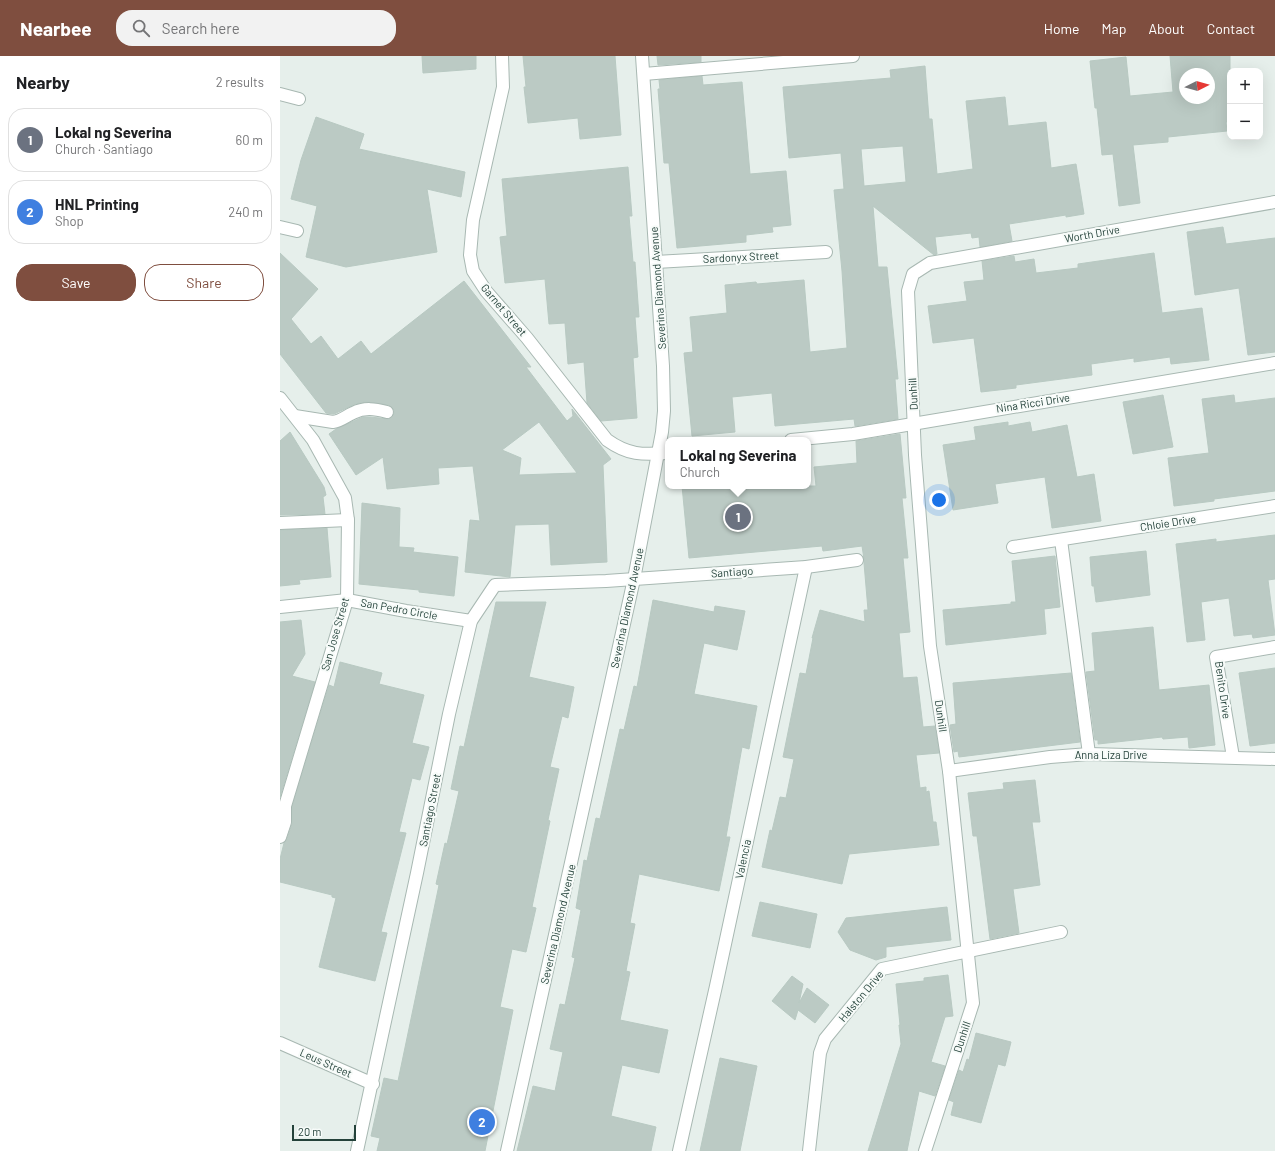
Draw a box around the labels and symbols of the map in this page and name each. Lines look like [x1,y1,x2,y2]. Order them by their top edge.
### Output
north arrow [1179,68,1215,104]
street label: Worth Drive [1063,222,1121,245]
street label: Severina Diamond Avenue [647,226,668,350]
street label: Sardonyx Street [703,248,779,265]
street label: Garnet Street [479,281,530,338]
street label: Dunhill [905,378,920,410]
street label: Nina Ricci Drive [995,390,1071,415]
your location [929,490,949,510]
pin: 1 [725,502,751,532]
street label: Chloie Drive [1139,512,1197,533]
street label: Severina Diamond Avenue [607,546,646,669]
street label: Santiago [710,564,754,579]
street label: San Pedro Circle [360,595,439,622]
street label: San Jose Street [318,596,351,672]
street label: Benito Drive [1213,660,1234,720]
street label: Dunhill [933,699,950,733]
street label: Anna Liza Drive [1075,748,1147,761]
street label: Santiago Street [416,772,443,848]
street label: Valencia [732,838,753,880]
street label: Severina Diamond Avenue [537,862,578,985]
street label: Halston Drive [835,967,886,1024]
street label: Dunhill [950,1019,973,1054]
street label: Leus Street [298,1045,354,1080]
pin: 2 [469,1107,495,1137]
scale bar [292,1123,356,1142]

